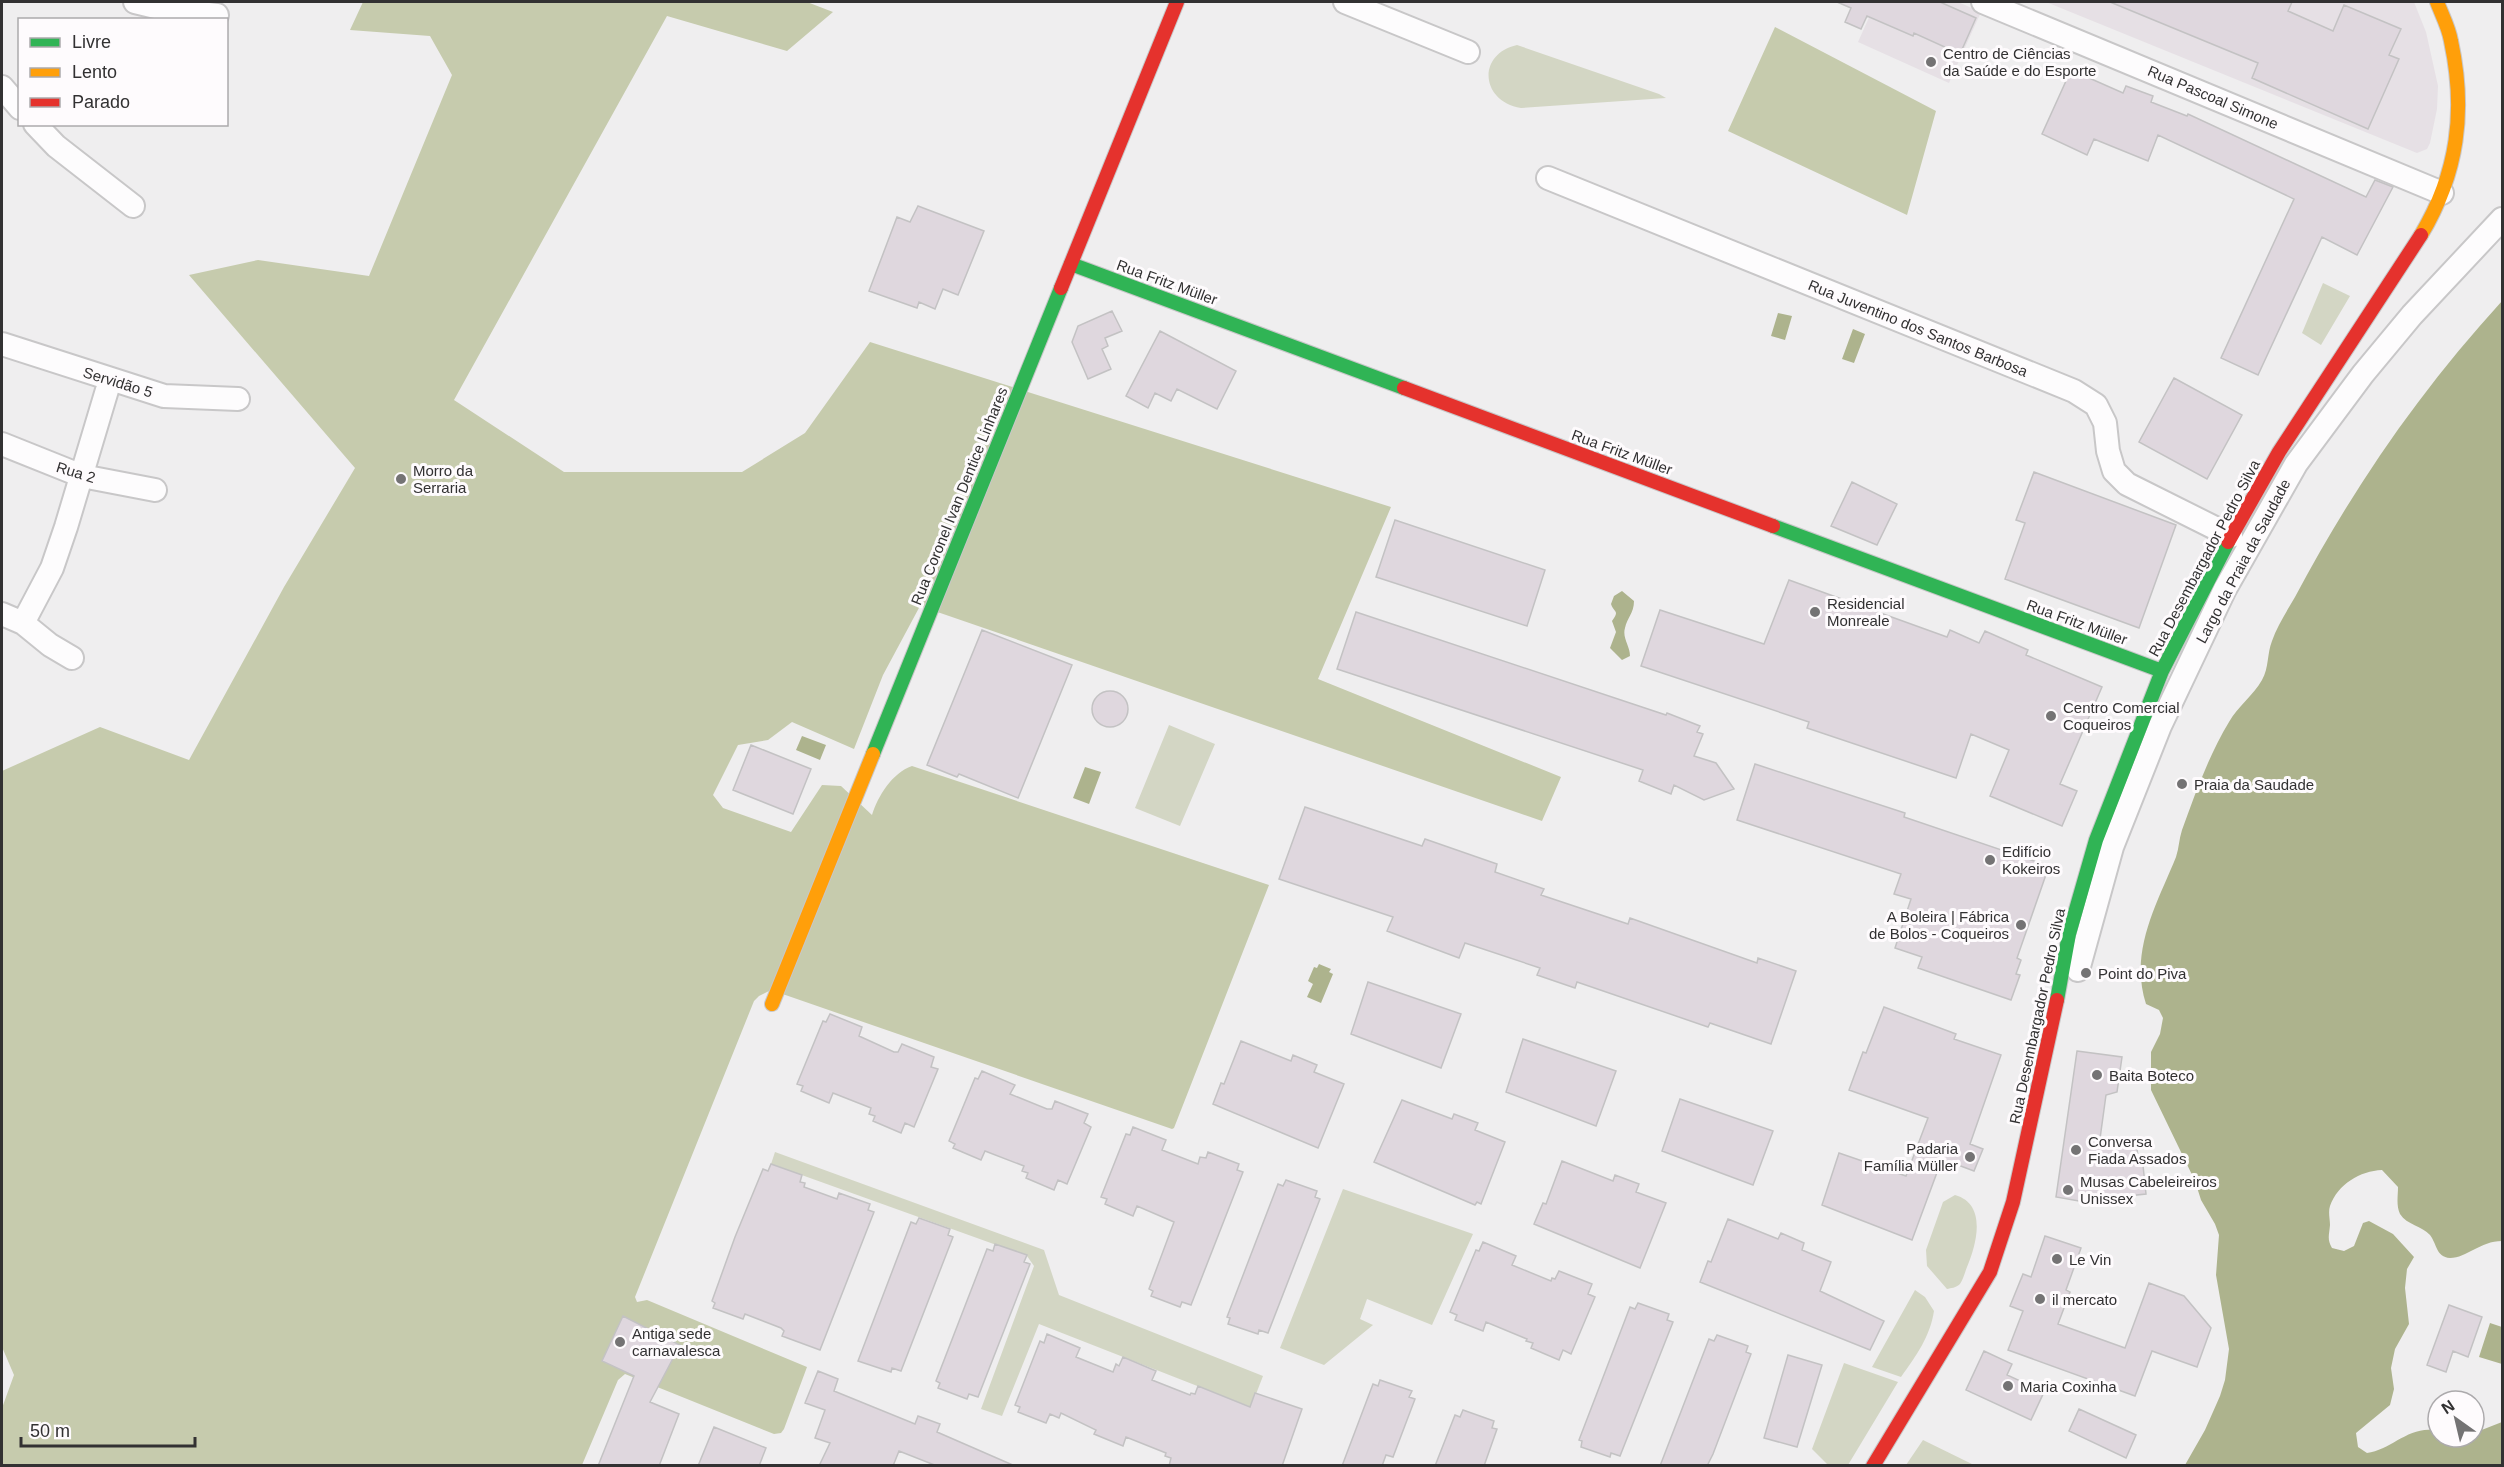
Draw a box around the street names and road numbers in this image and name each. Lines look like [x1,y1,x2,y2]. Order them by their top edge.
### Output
street label: Rua Pascoal Simone [2145,62,2281,132]
street label: Rua Fritz Müller [1114,256,1220,308]
street label: Rua Juventino dos Santos Barbosa [1806,276,2031,380]
street label: Servidão 5 [81,363,155,401]
street label: Rua Coronel Ivan Dentice Linhares [907,385,1011,607]
street label: Rua Fritz Müller [1569,426,1675,478]
street label: Rua Desembargador Pedro Silva [2145,456,2263,659]
street label: Rua 2 [54,458,98,486]
street label: Largo da Praia da Saudade [2192,476,2294,646]
street label: Rua Fritz Müller [2024,596,2130,648]
street label: Rua Desembargador Pedro Silva [2006,906,2068,1125]

